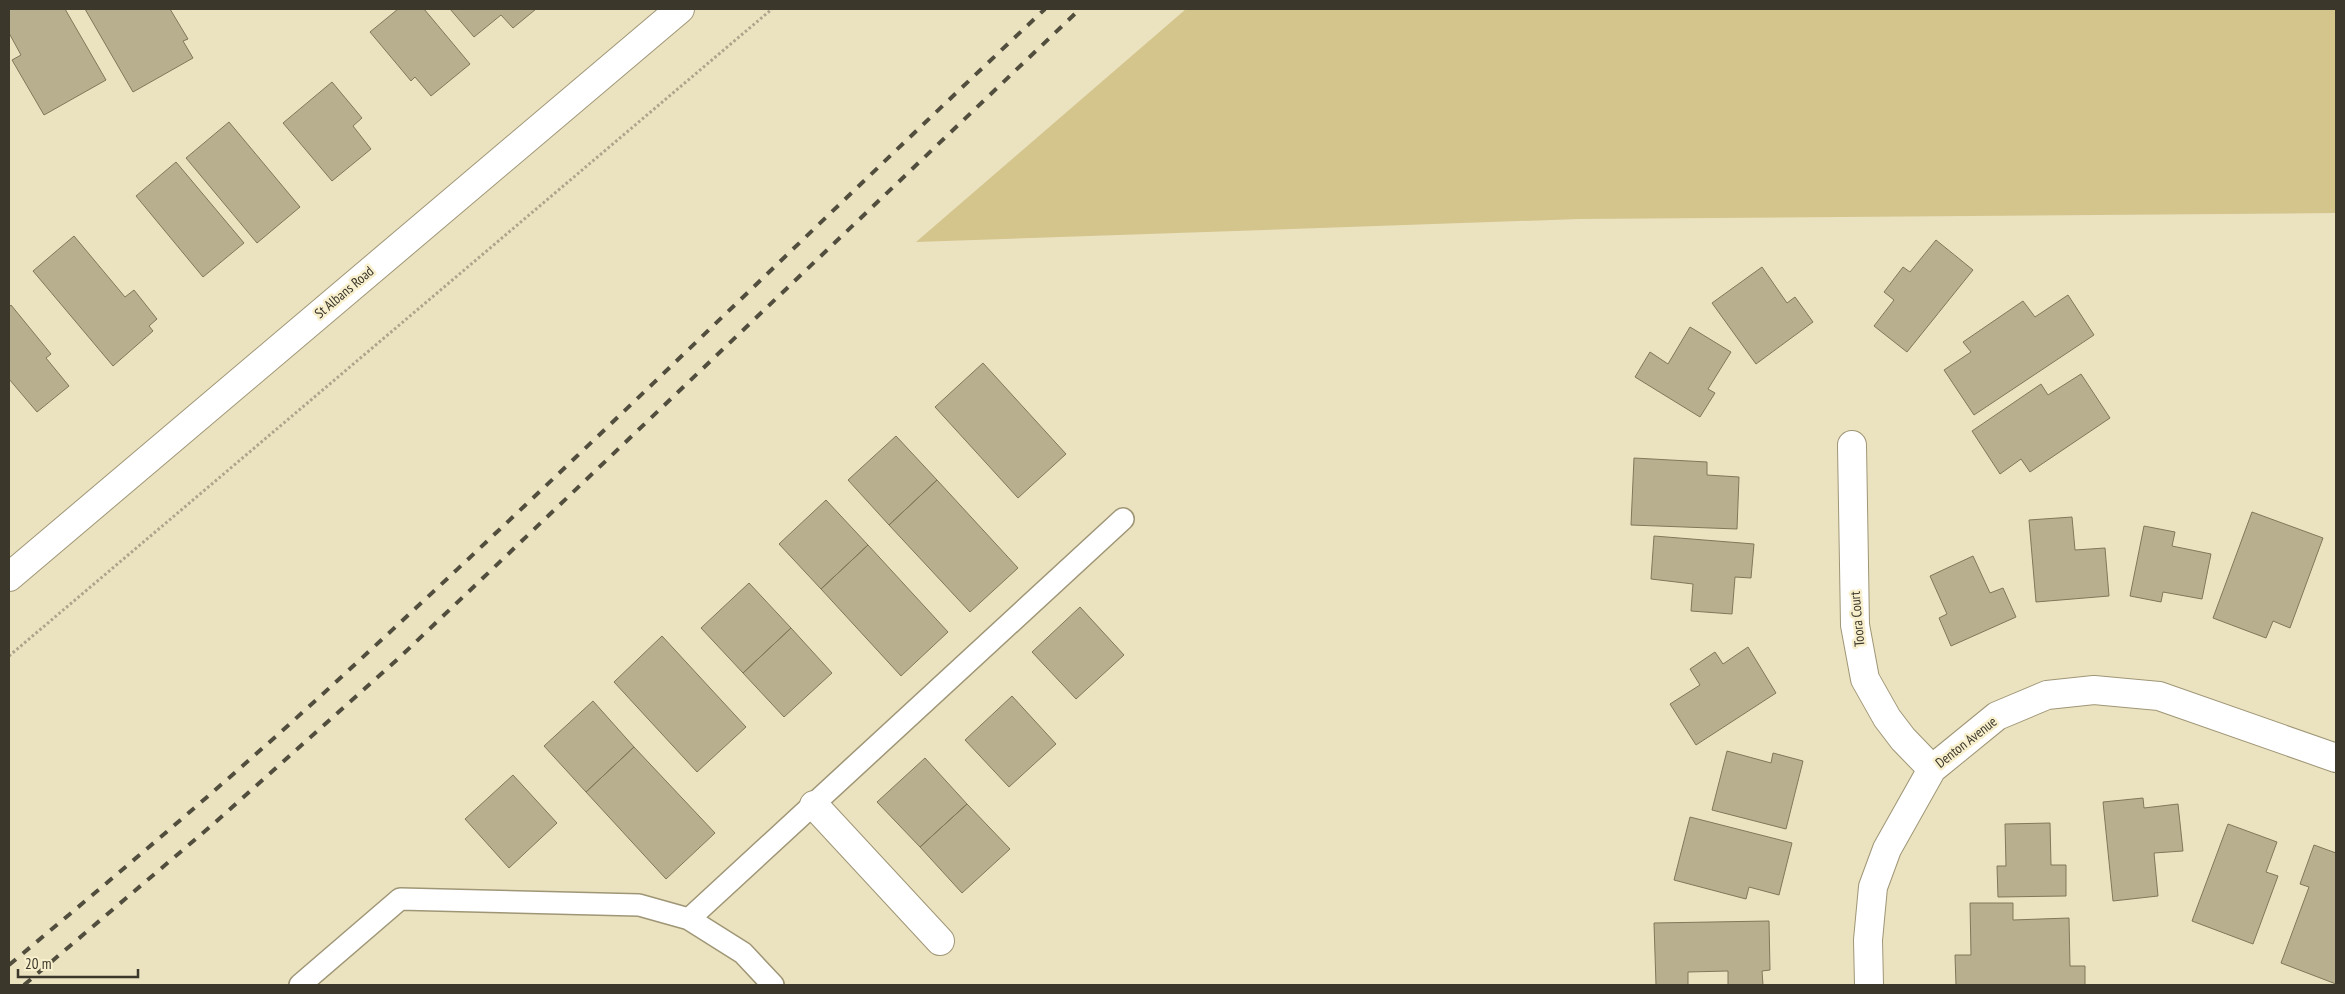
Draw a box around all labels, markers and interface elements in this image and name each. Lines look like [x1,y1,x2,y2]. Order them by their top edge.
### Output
street label: St Albans Road [311,262,377,322]
street label: Toora Court [1846,590,1868,647]
street label: Denton Avenue [1932,712,2001,772]
scale bar [18,946,138,978]
text: 20 m [25,954,51,973]

